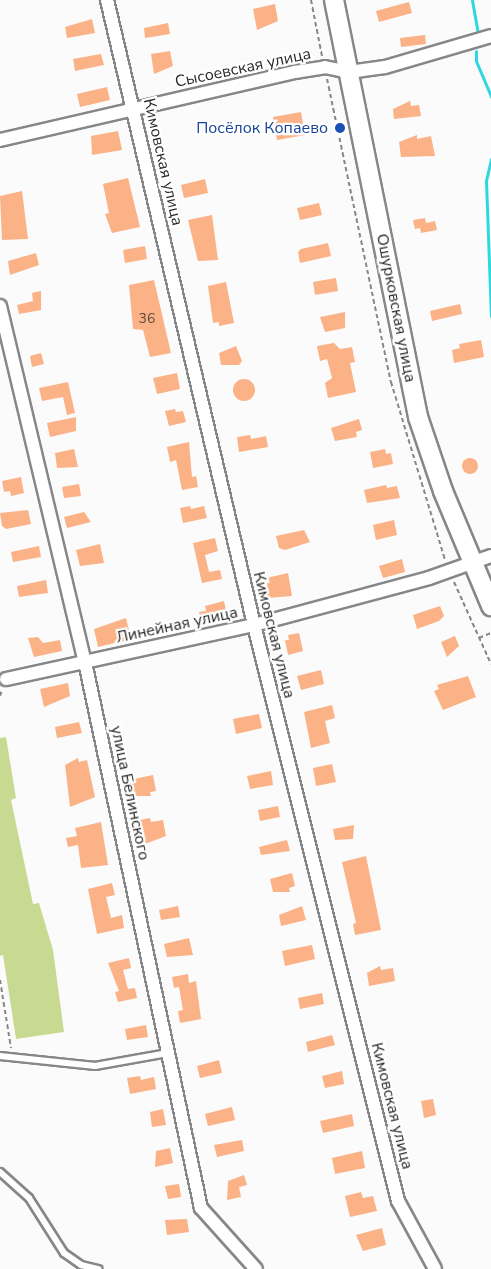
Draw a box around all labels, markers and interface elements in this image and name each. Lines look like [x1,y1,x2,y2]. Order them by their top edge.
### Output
street label: Сысоевская улица [173,44,313,92]
street label: Кимовская улица [139,97,187,227]
place label: Посёлок Копаево [196,118,328,138]
marker: Посёлок Копаево [333,121,347,135]
street label: Ошурковская улица [372,232,420,384]
house number: 36 [139,311,155,327]
street label: Кимовская улица [249,570,299,700]
street label: Линейная улица [114,603,240,647]
street label: улица Белинского [106,724,154,862]
street label: Кимовская улица [367,1041,417,1171]

